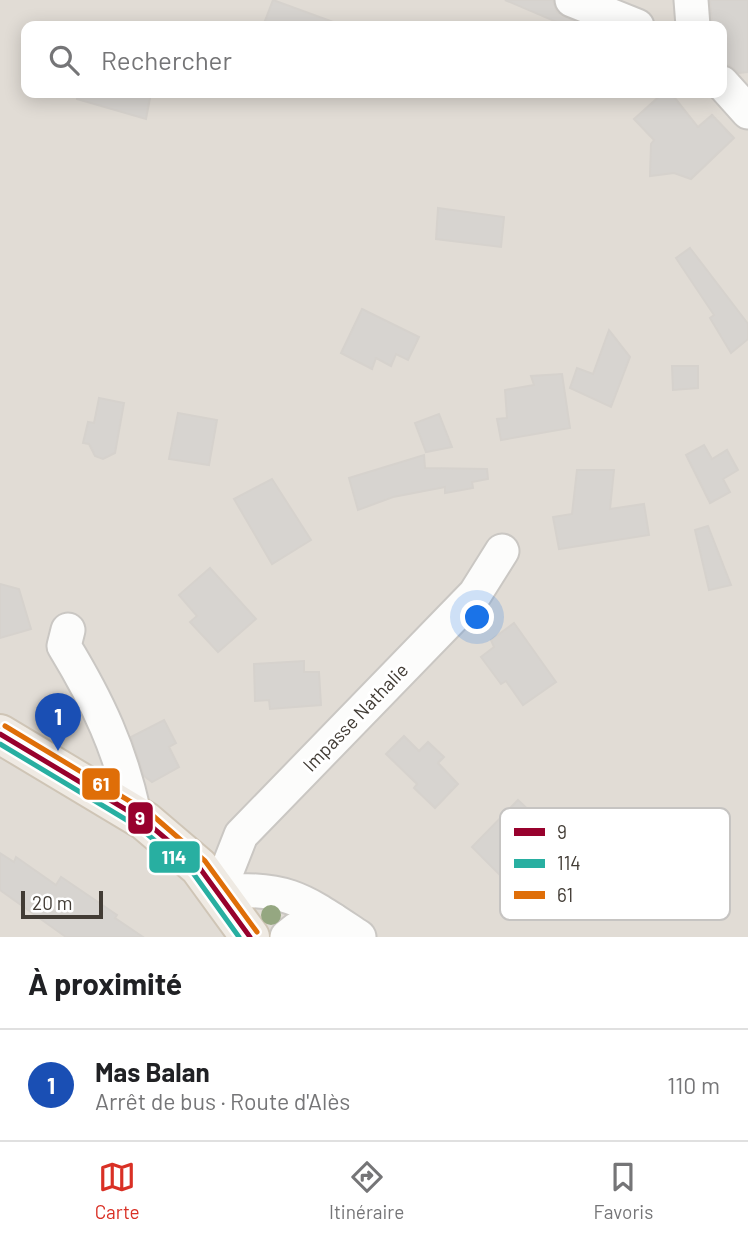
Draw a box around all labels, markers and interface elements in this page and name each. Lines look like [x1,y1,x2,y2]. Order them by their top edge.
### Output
search box [21,21,727,98]
icon: search [45,41,83,79]
text: Rechercher [101,44,232,75]
your location [460,600,494,634]
street label: Impasse Nathalie [298,658,412,776]
pin: 1 [35,693,81,751]
line badge: 61 [81,767,121,801]
text: 61 [93,772,109,795]
line badge: 9 [127,801,154,835]
text: 9 [135,806,145,829]
legend [500,808,730,920]
text: 9 [557,820,567,843]
line badge: 114 [148,840,201,874]
text: 114 [161,845,187,868]
text: 114 [557,851,581,874]
text: 61 [557,883,573,906]
scale bar [21,888,103,920]
text: 20 m [32,891,72,914]
text: À proximité [28,965,182,1001]
text: Mas Balan [95,1056,210,1087]
text: 1 [47,1071,55,1099]
text: 110 m [667,1071,720,1099]
text: Arrêt de bus · Route d'Alès [95,1087,350,1115]
tab: Carte [95,1158,140,1223]
tab: Itinéraire [329,1158,404,1223]
tab: Favoris [594,1158,653,1223]

